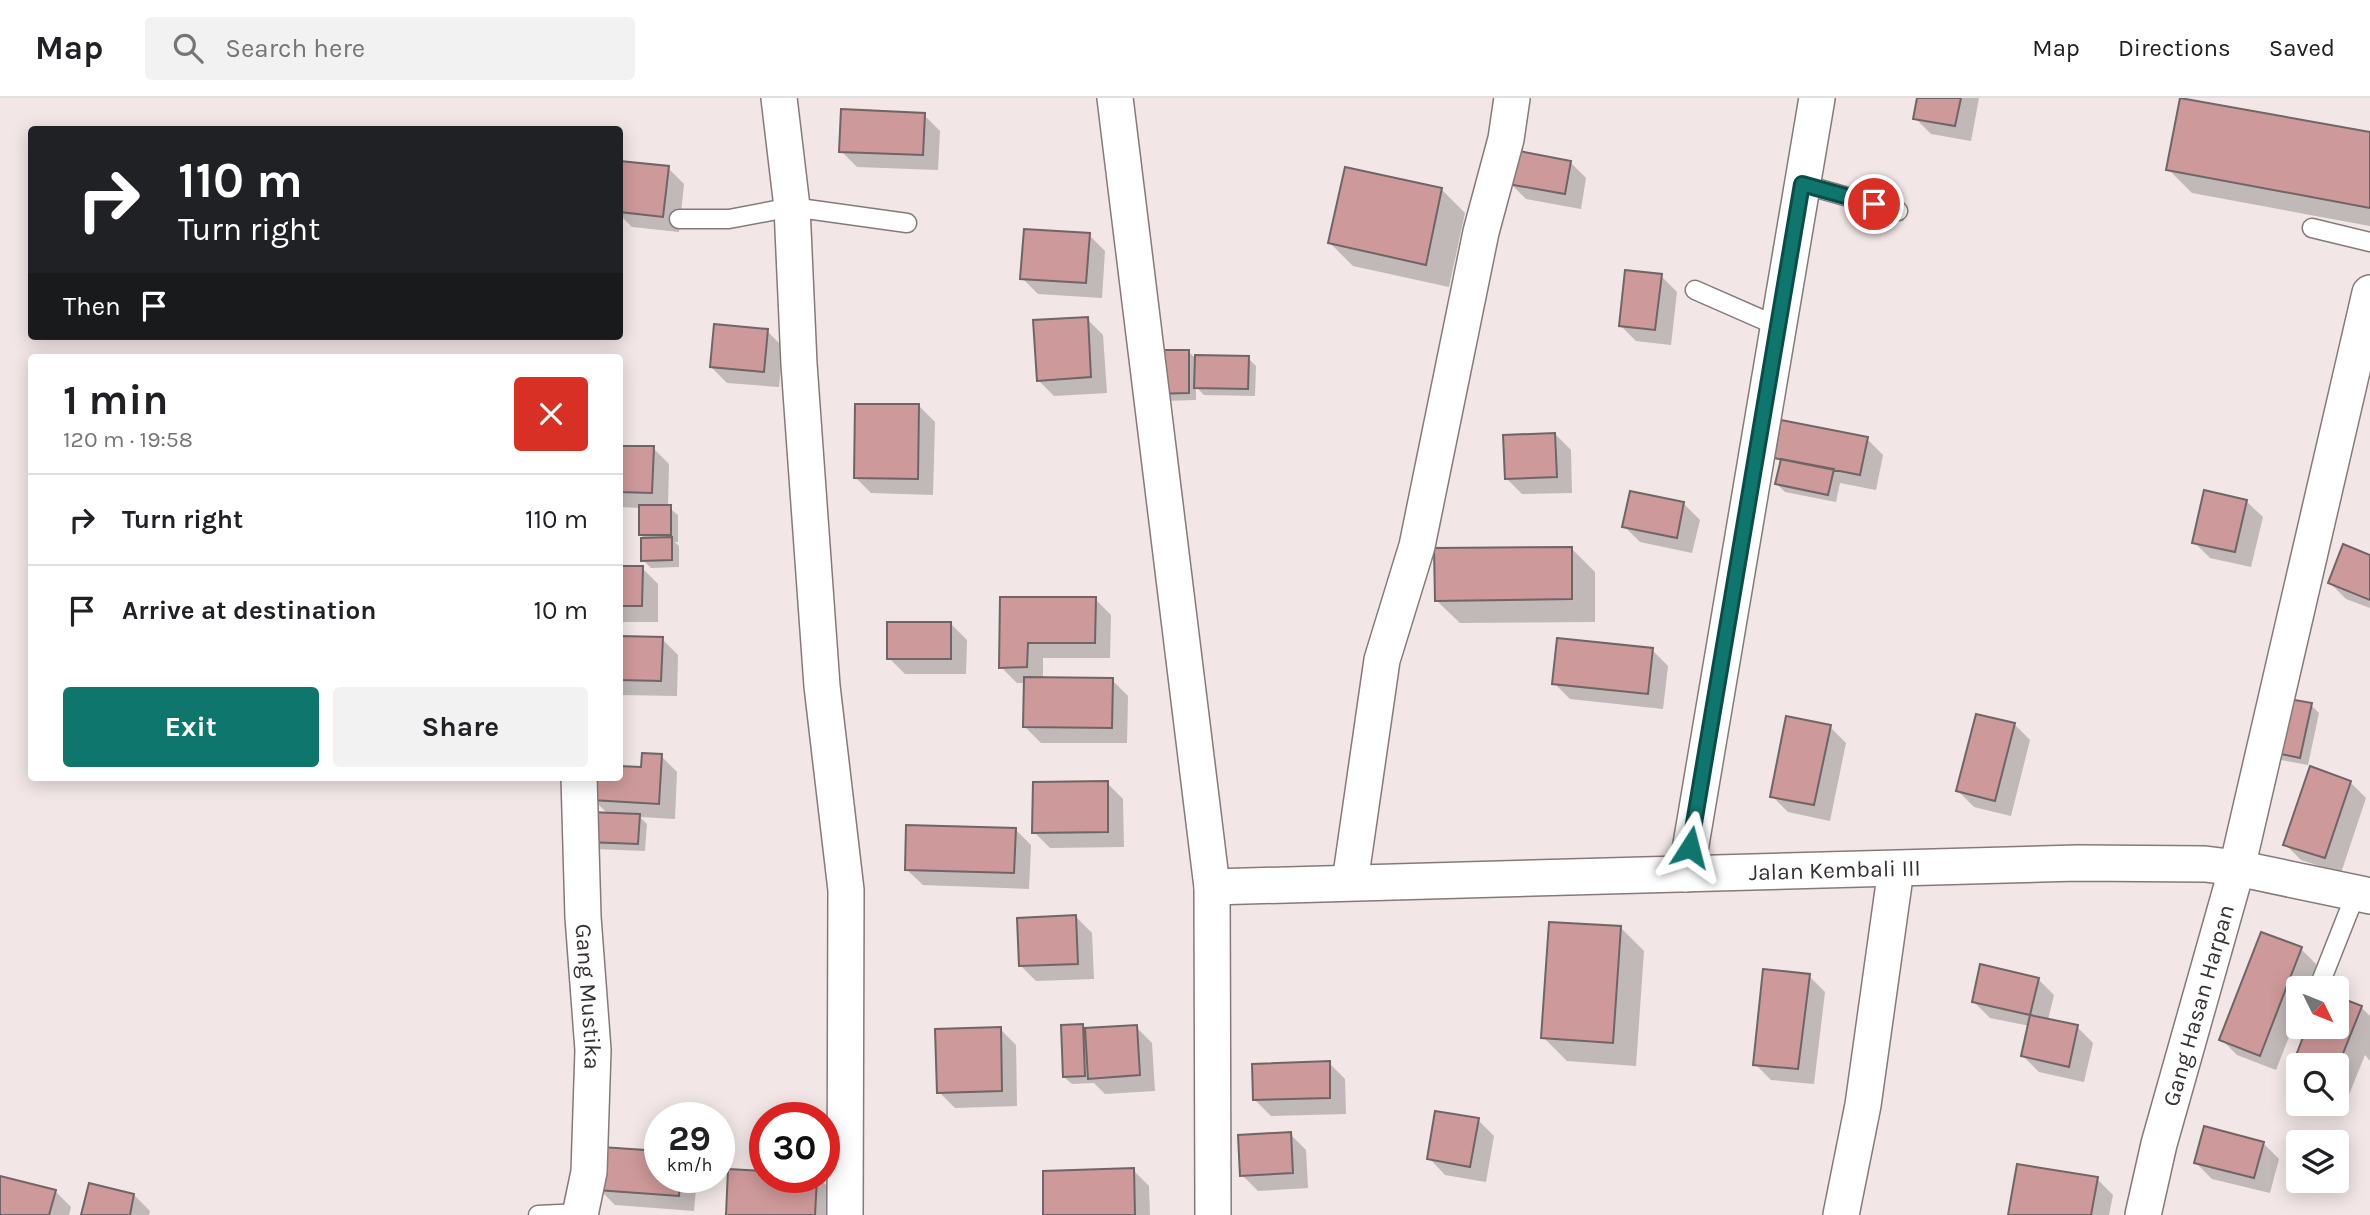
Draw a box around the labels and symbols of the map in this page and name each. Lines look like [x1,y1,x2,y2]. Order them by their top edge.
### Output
pin [1844,174,1904,234]
position arrow [1653,810,1727,884]
street label: Jalan Kembali III [1748,854,1921,886]
street label: Gang Hasan Harpan [2157,901,2240,1109]
street label: Gang Mustika [570,923,607,1070]
north arrow [2286,976,2348,1040]
speed limit sign: 30 [749,1102,840,1193]

